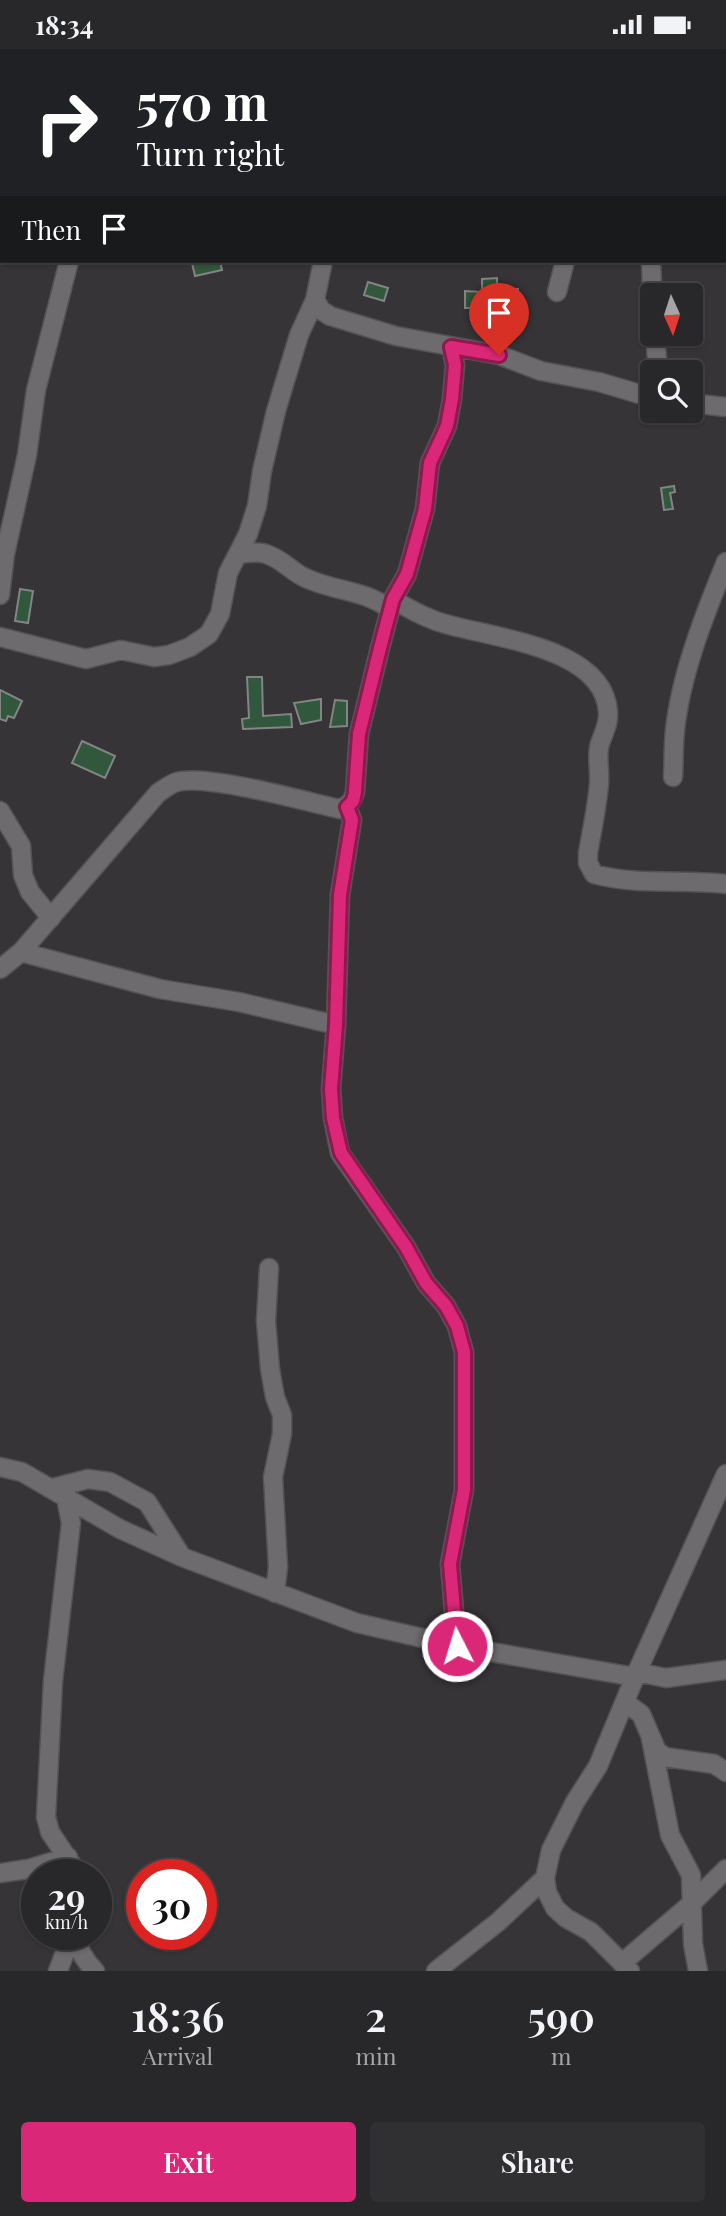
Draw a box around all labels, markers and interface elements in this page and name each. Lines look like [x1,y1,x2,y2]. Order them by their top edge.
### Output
text: 18:34 [35,7,94,42]
text: 570 m [136,68,268,133]
icon: right [21,77,112,168]
text: Turn right [136,131,284,174]
icon: arrive [95,210,133,248]
text: Then [21,212,81,247]
pin [469,283,529,355]
north arrow [640,283,704,347]
map controls [640,283,703,423]
icon: arrive [480,294,518,332]
button: search [640,360,703,423]
position arrow [420,1609,494,1683]
speed limit sign: 30 [126,1859,217,1950]
text: 29 [48,1872,85,1919]
text: km/h [45,1910,88,1934]
text: 18:36 [131,1987,225,2043]
text: 2 [365,1987,387,2043]
text: 590 [527,1987,595,2043]
text: Arrival [142,2040,213,2071]
text: min [355,2040,396,2071]
text: m [551,2040,571,2071]
button: Exit [21,2122,356,2202]
button: Share [370,2122,705,2202]

